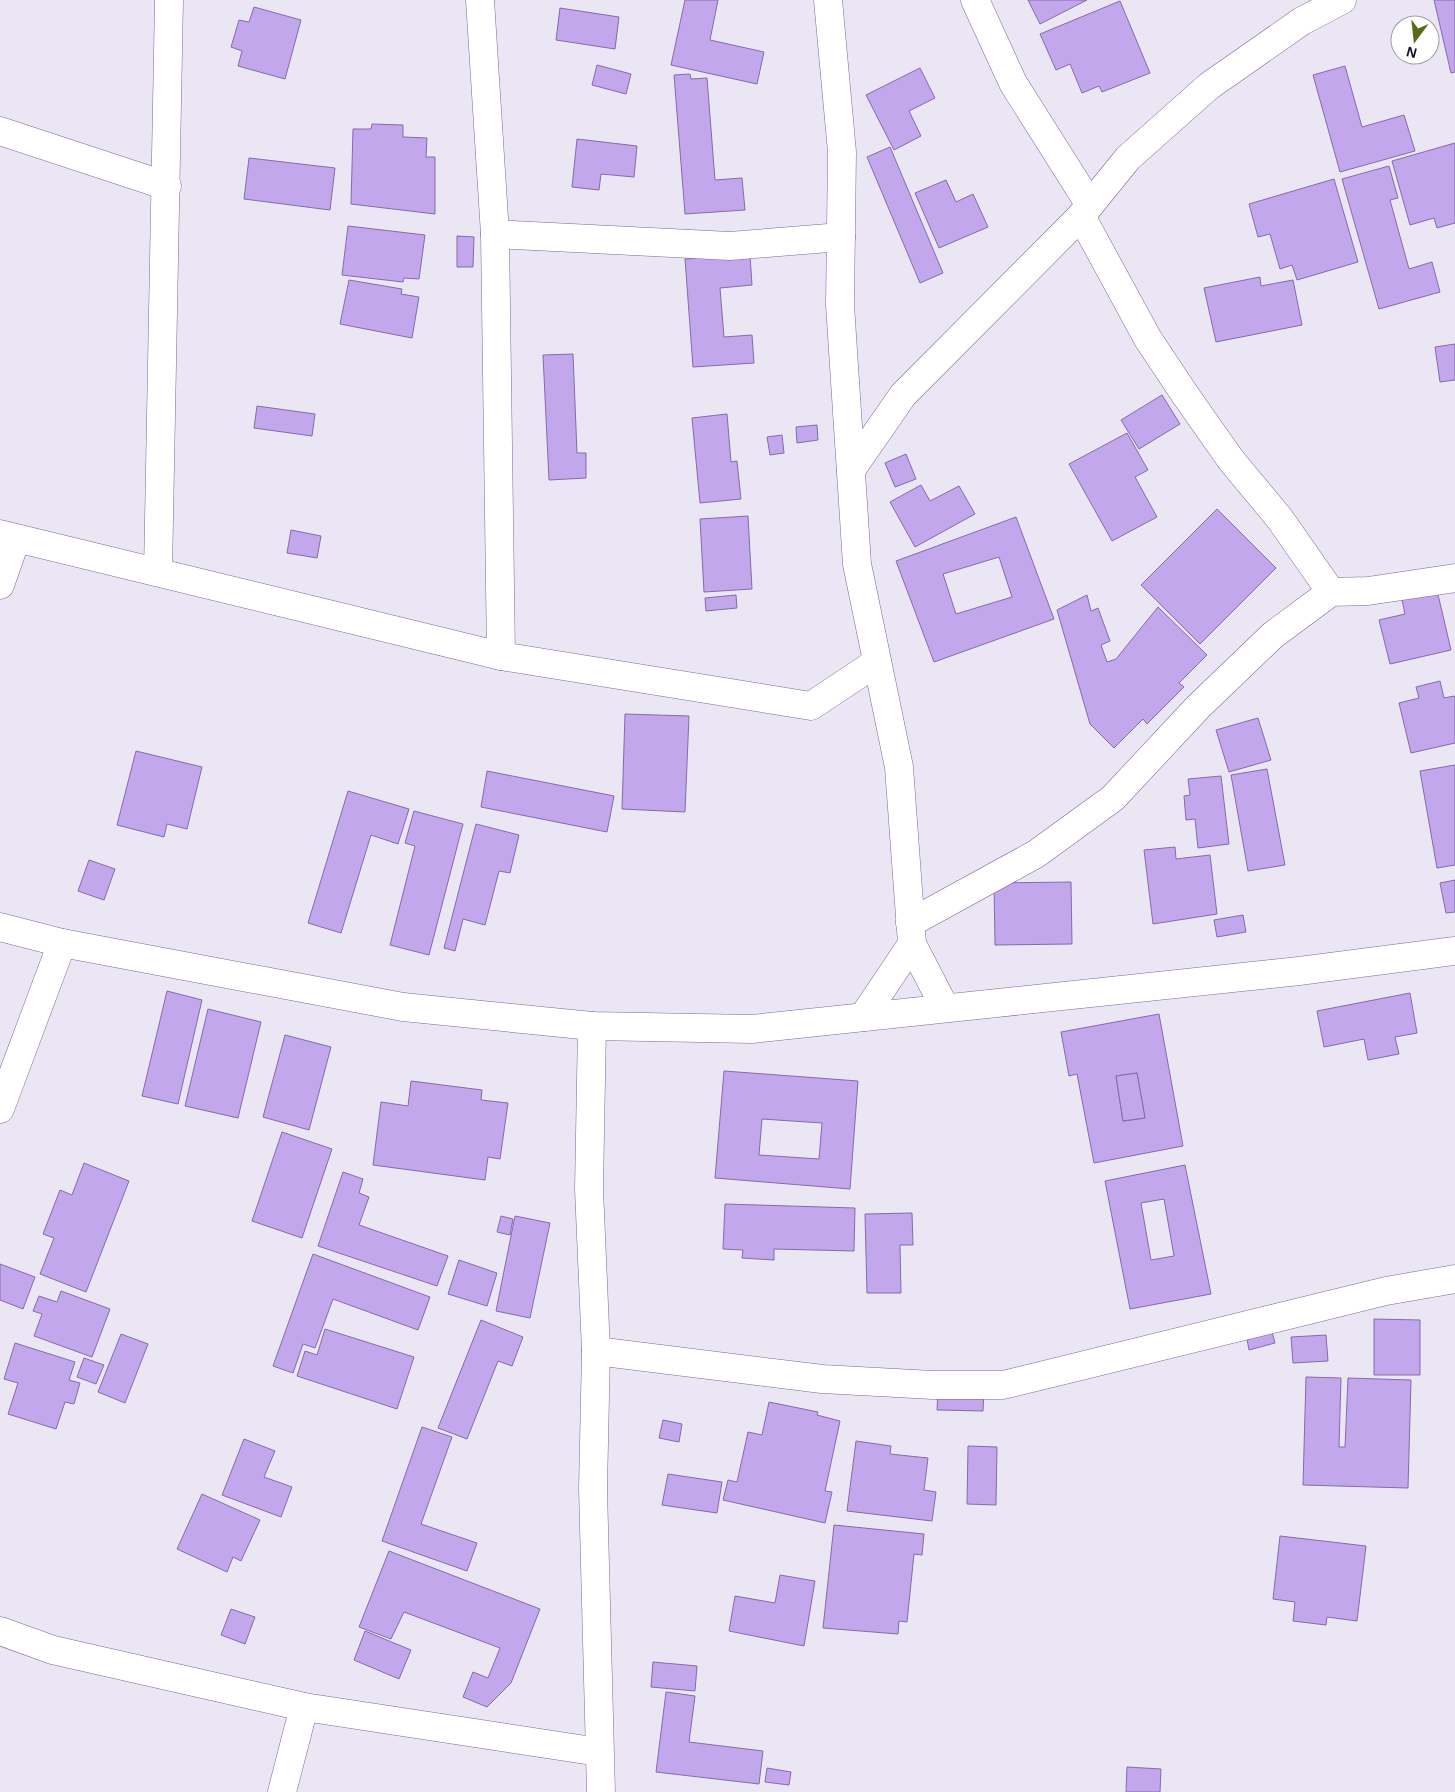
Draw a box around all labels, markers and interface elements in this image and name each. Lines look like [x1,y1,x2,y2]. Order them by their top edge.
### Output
north arrow [1390,15,1440,65]
text: N [1405,44,1419,62]

